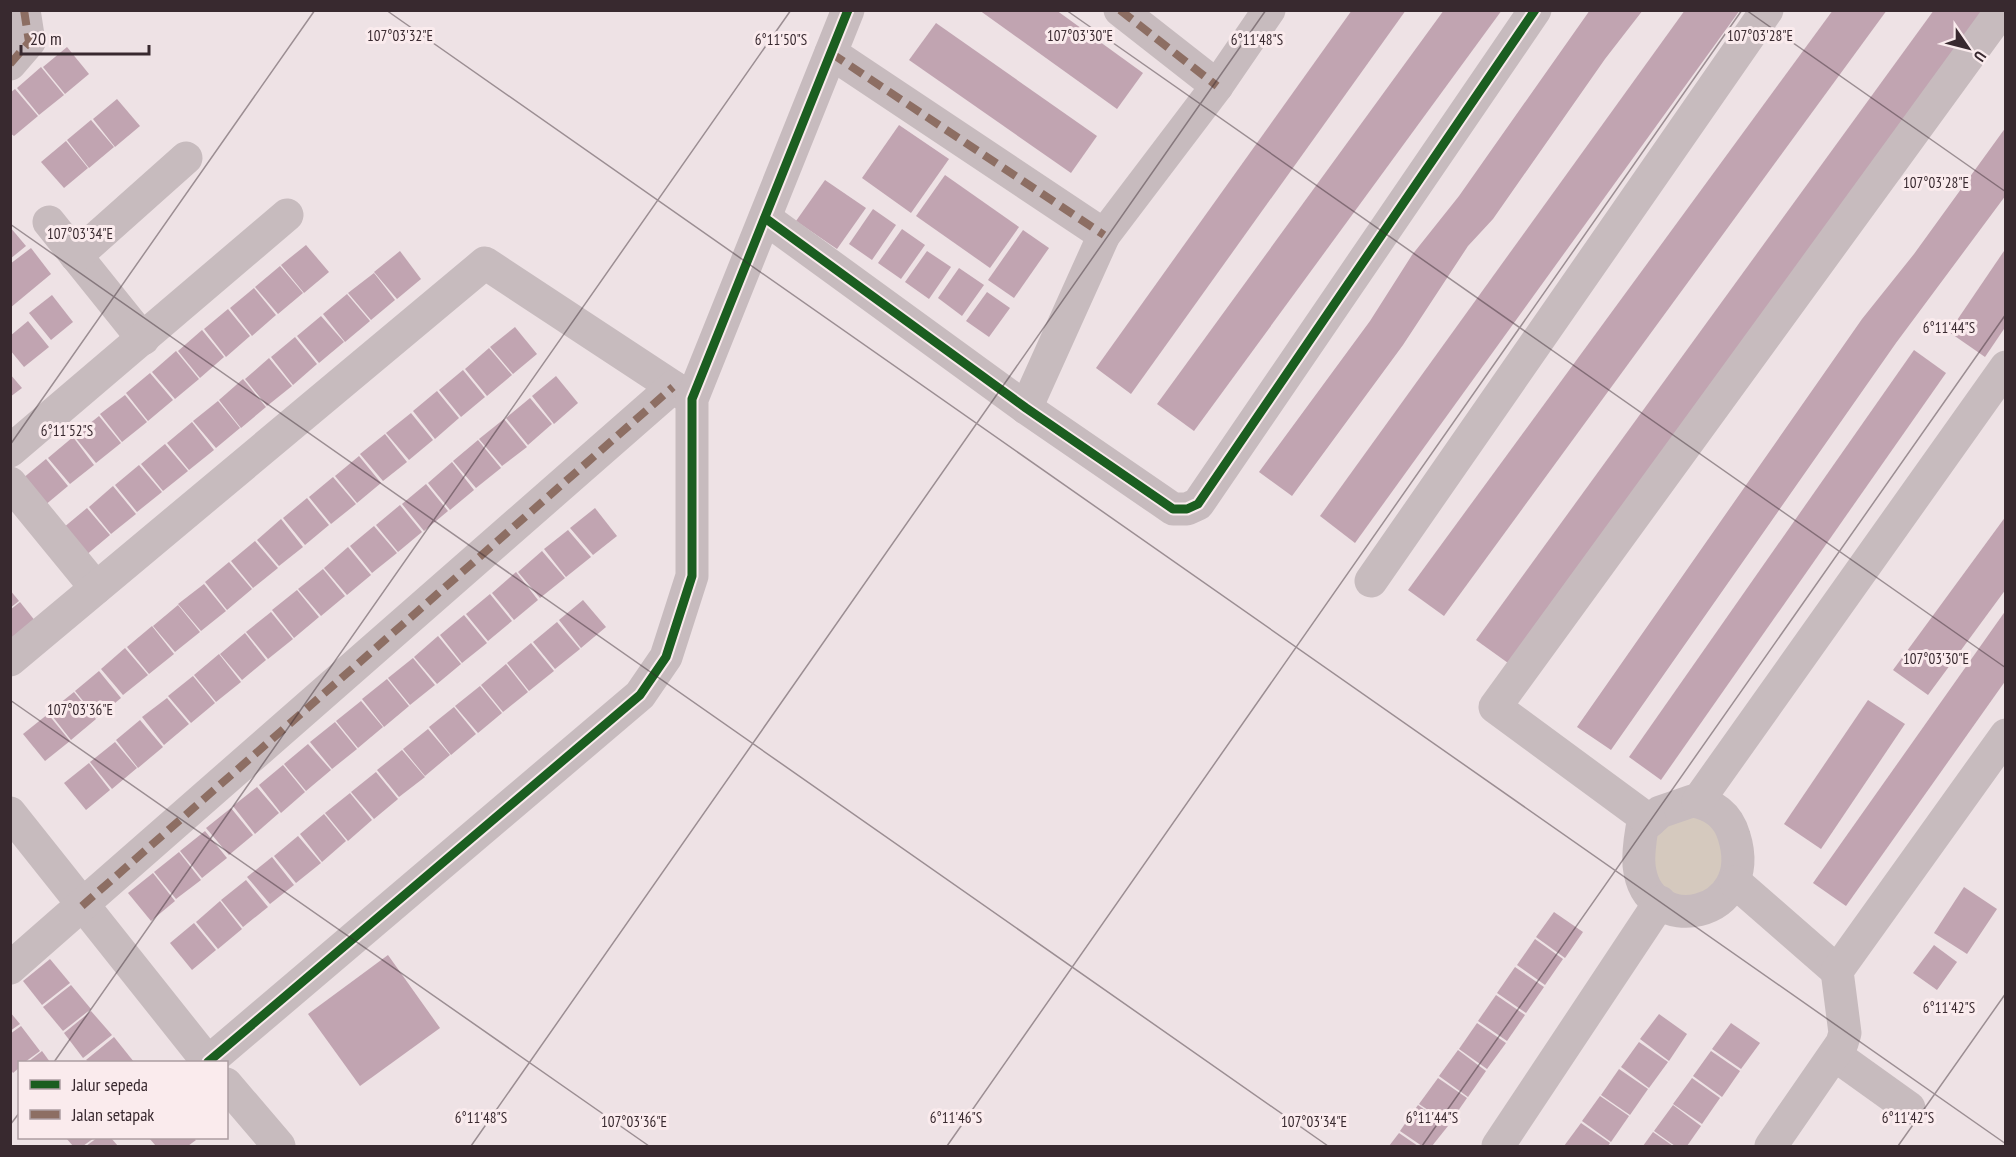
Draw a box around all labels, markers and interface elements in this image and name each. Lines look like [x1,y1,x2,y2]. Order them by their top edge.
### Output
scale bar [21,18,148,56]
north arrow [1938,18,1998,78]
text: 107°03'32"E [367,26,433,45]
text: 107°03'30"E [1047,26,1113,45]
text: 107°03'28"E [1727,26,1793,45]
text: 20 m [30,27,62,50]
text: 6°11'50"S [755,30,807,49]
text: 6°11'48"S [1231,30,1283,49]
text: U [1970,47,1991,66]
text: 107°03'28"E [1903,173,1969,192]
text: 107°03'34"E [47,224,113,243]
text: 6°11'44"S [1923,318,1975,337]
text: 6°11'52"S [41,421,93,440]
text: 107°03'30"E [1903,649,1969,668]
text: 107°03'36"E [47,700,113,719]
text: 6°11'42"S [1923,998,1975,1017]
legend [18,1061,228,1139]
text: Jalur sepeda [71,1073,148,1096]
text: Jalan setapak [71,1103,154,1126]
text: 6°11'48"S [455,1108,507,1127]
text: 6°11'46"S [930,1108,982,1127]
text: 6°11'44"S [1406,1108,1458,1127]
text: 6°11'42"S [1882,1108,1934,1127]
text: 107°03'36"E [601,1112,667,1131]
text: 107°03'34"E [1281,1112,1347,1131]

